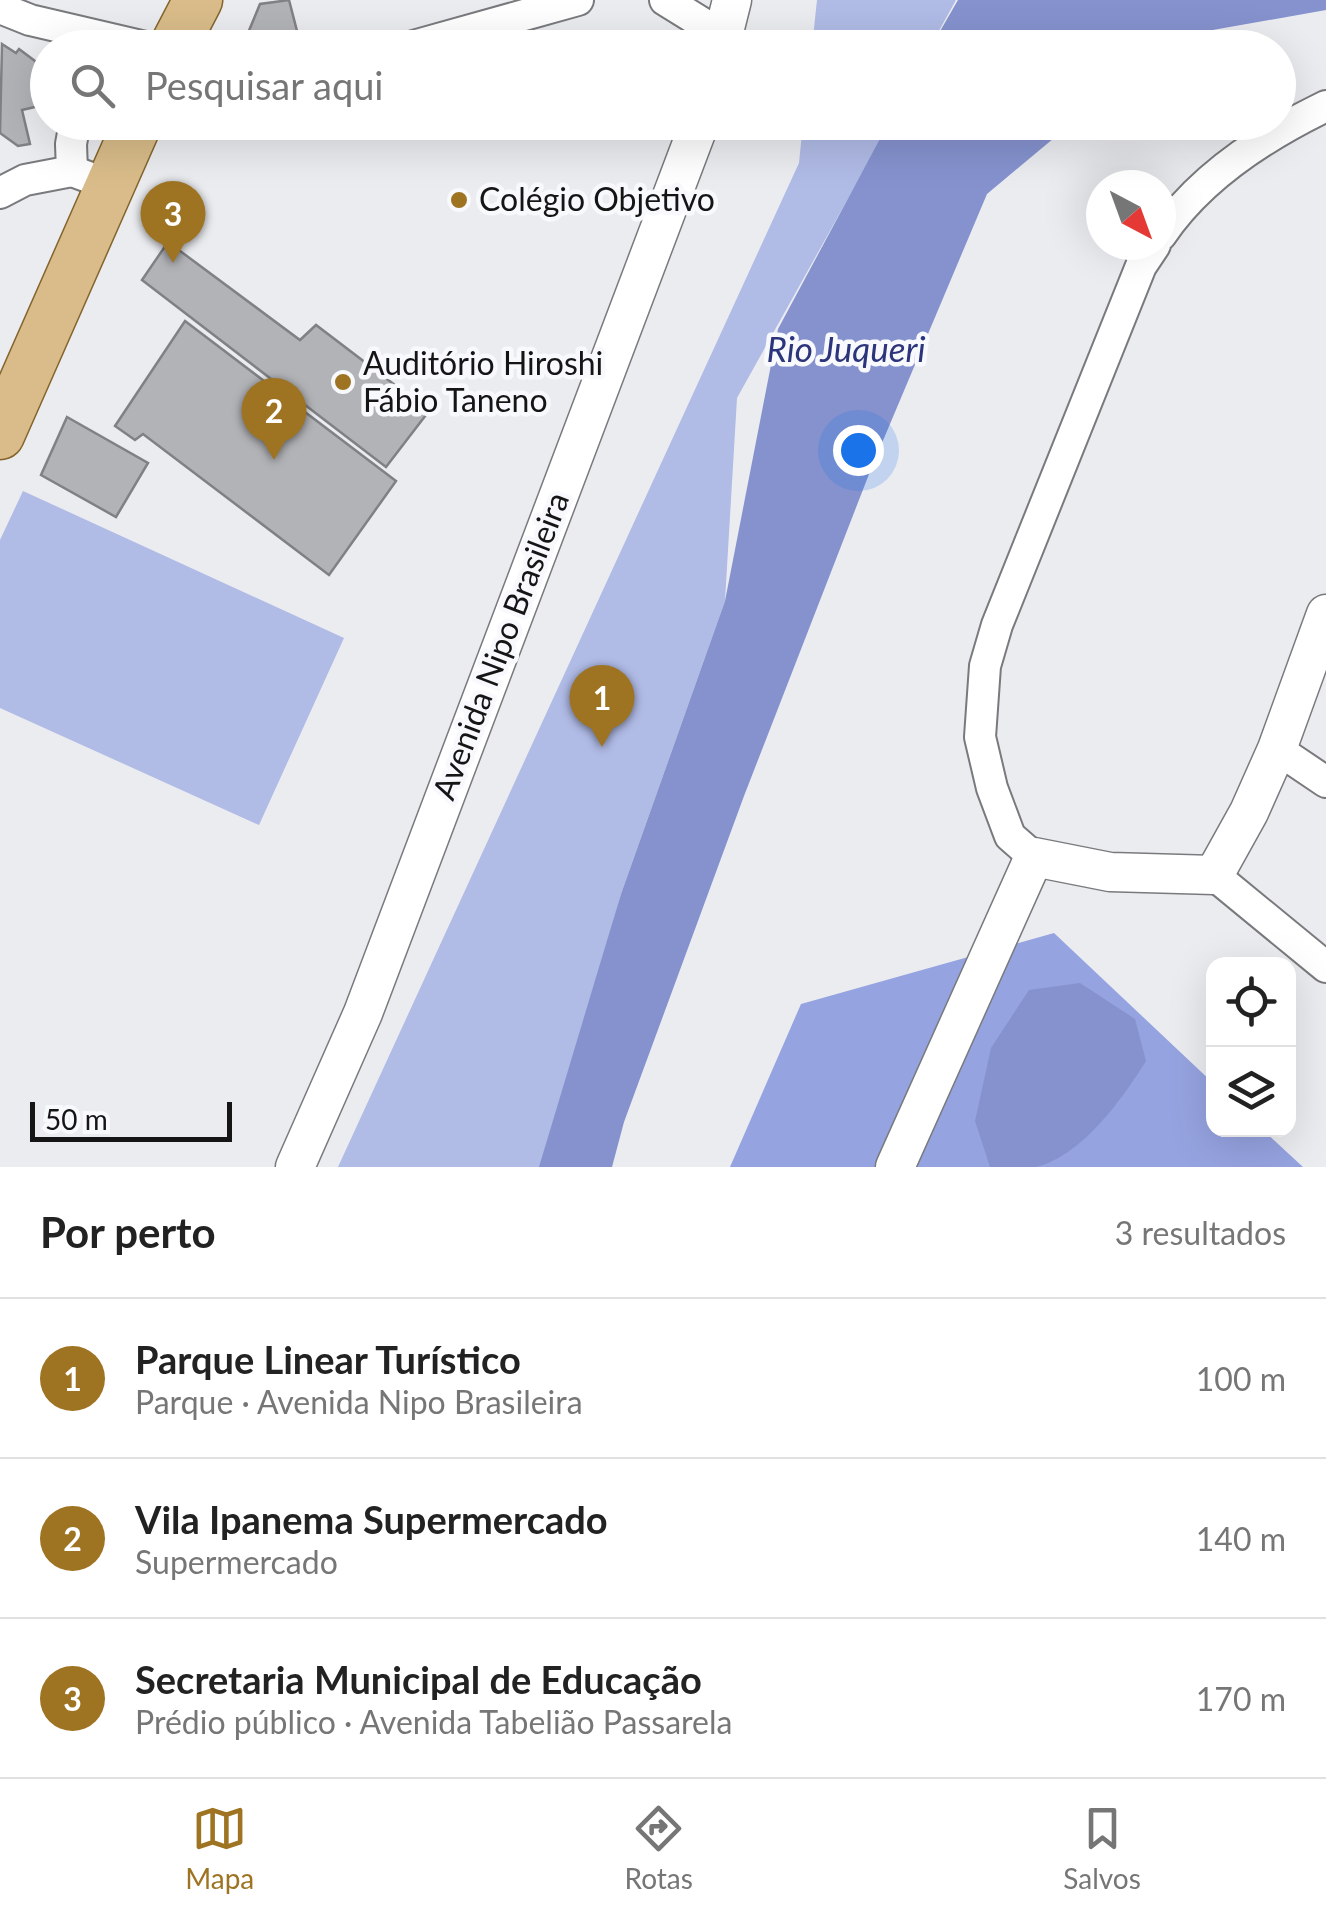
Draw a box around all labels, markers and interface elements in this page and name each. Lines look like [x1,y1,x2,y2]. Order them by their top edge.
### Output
search box [30,30,1296,140]
icon: search [65,58,120,113]
text: Pesquisar aqui [145,62,384,108]
north arrow [1086,170,1176,260]
place label: Colégio Objetivo [479,179,715,218]
pin: 3 [140,180,206,263]
marker: Colégio Objetivo [448,189,470,211]
water label: Rio Juqueri [766,327,926,369]
place label: Auditório Hiroshi Fábio Taneno [363,343,603,419]
marker: Auditório Hiroshi Fábio Taneno [332,371,354,393]
pin: 2 [242,378,306,460]
your location [833,425,884,476]
street label: Avenida Nipo Brasileira [423,486,576,804]
pin: 1 [570,664,634,747]
map controls [1206,957,1296,1137]
button: locate [1206,957,1296,1047]
button: layers [1206,1047,1296,1137]
scale bar [30,1097,232,1142]
text: 50 m [45,1102,108,1136]
text: Por perto [40,1207,216,1257]
text: 3 resultados [1115,1213,1286,1252]
text: Parque Linear Turístico [135,1336,521,1382]
text: 1 [63,1359,82,1398]
text: 100 m [1196,1359,1286,1398]
text: Parque · Avenida Nipo Brasileira [135,1382,583,1421]
text: Vila Ipanema Supermercado [135,1496,608,1542]
text: 2 [63,1519,82,1558]
text: 140 m [1196,1519,1286,1558]
text: Supermercado [135,1542,338,1581]
text: Secretaria Municipal de Educação [135,1656,702,1702]
text: 3 [63,1679,82,1718]
text: 170 m [1196,1679,1286,1718]
text: Prédio público · Avenida Tabelião Passarela [135,1702,732,1741]
tab: Mapa [185,1801,254,1895]
tab: Rotas [625,1801,693,1895]
tab: Salvos [1063,1801,1141,1895]

